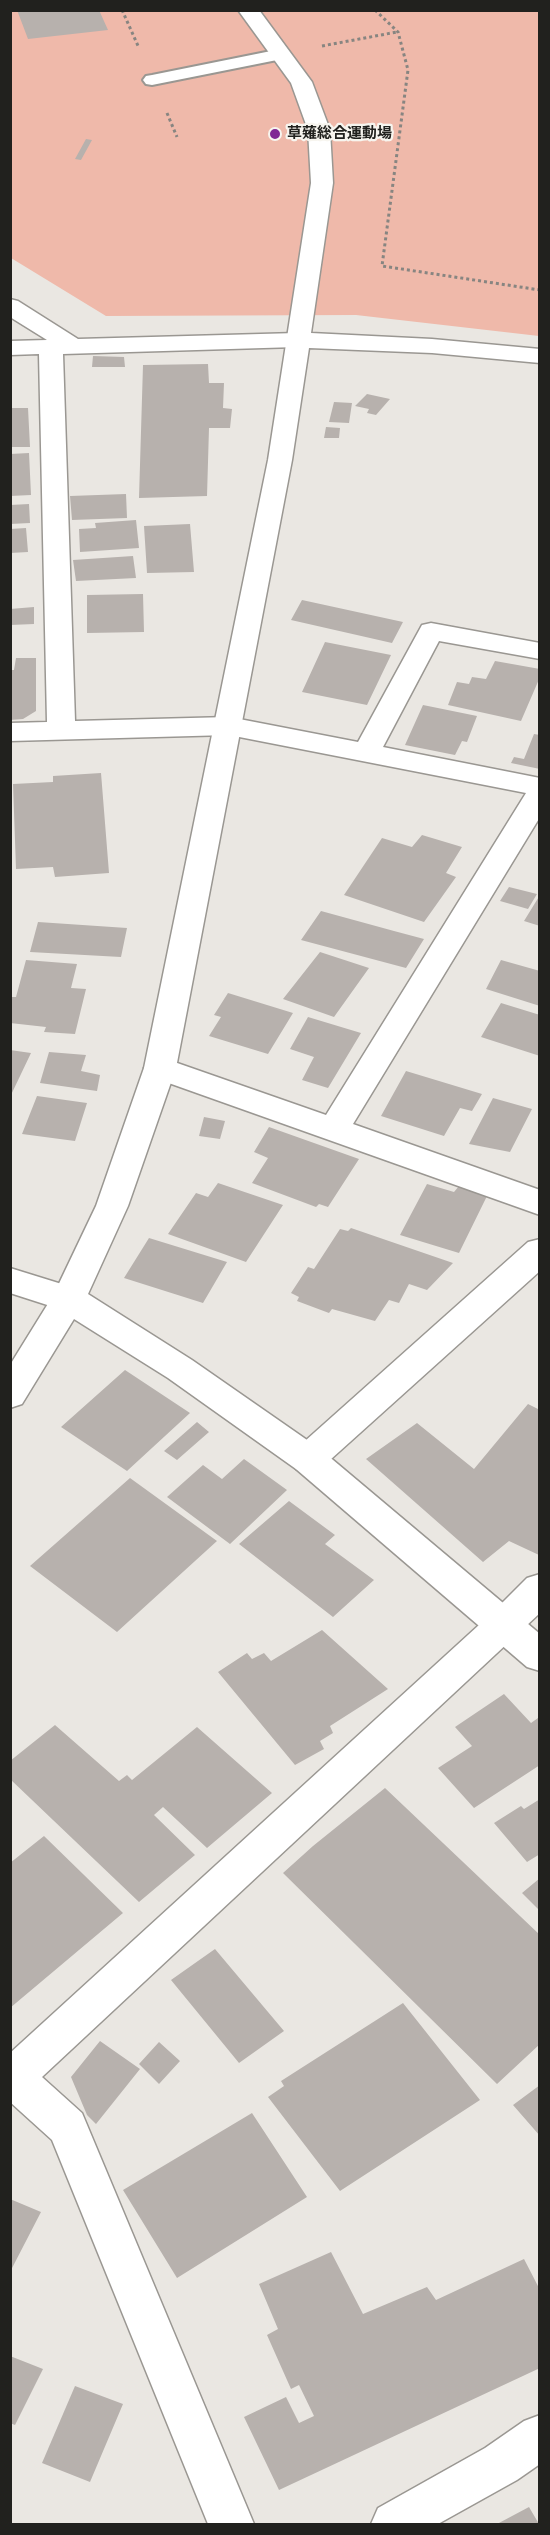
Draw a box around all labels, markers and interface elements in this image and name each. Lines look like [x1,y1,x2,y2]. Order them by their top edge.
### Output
place label: 草薙総合運動場 [287,125,392,143]
marker: 草薙総合運動場 [268,127,282,141]

